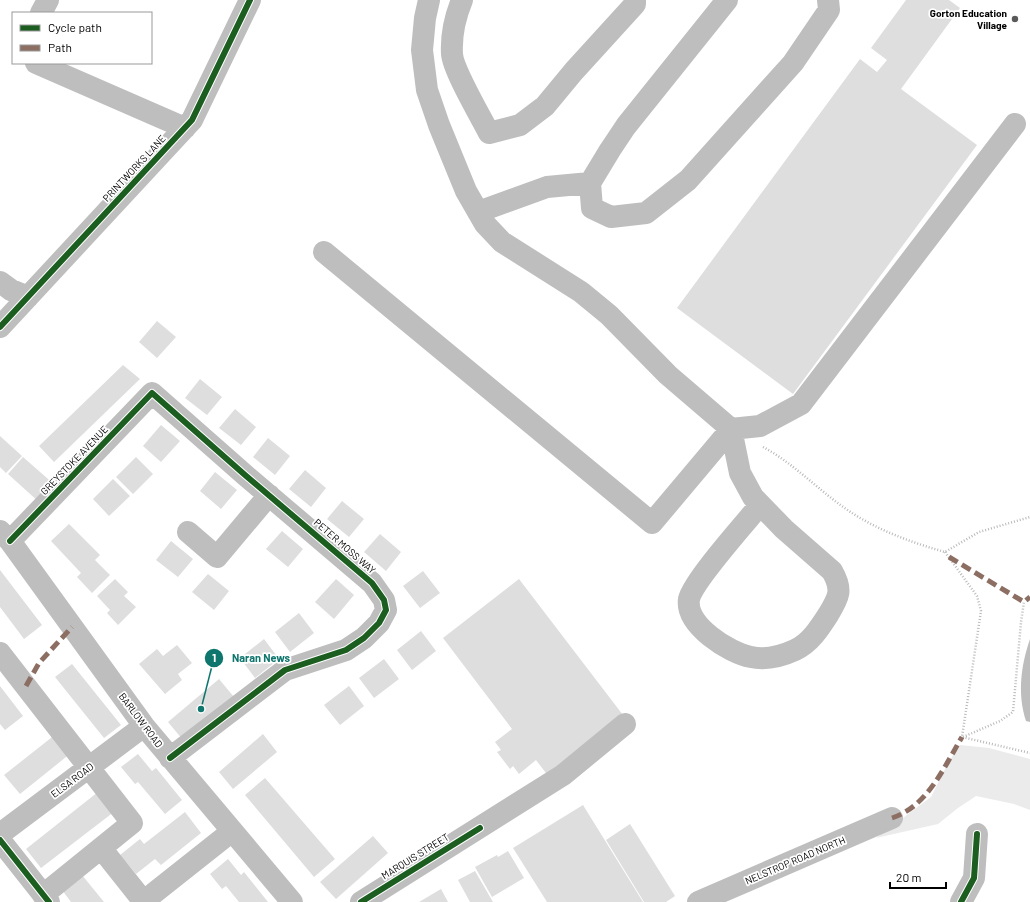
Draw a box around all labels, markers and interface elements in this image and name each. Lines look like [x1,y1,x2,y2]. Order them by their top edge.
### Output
place label: Gorton Education Village [930,7,1008,31]
legend [12,12,152,64]
marker: Gorton Education Village [1010,14,1020,24]
text: Cycle path [48,20,102,34]
text: Path [48,40,72,54]
street label: PRINTWORKS LANE [100,132,168,204]
street label: GREYSTOKE AVENUE [38,423,110,497]
street label: PETER MOSS WAY [312,516,379,576]
callout: Naran News [204,647,298,670]
text: 1 [212,650,216,664]
text: Naran News [232,651,291,664]
street label: BARLOW ROAD [117,690,165,750]
street label: ELSA ROAD [48,760,96,800]
street label: MARQUIS STREET [379,830,451,882]
street label: NELSTROP ROAD NORTH [743,833,847,887]
scale bar [890,864,946,890]
text: 20 m [896,870,922,884]

